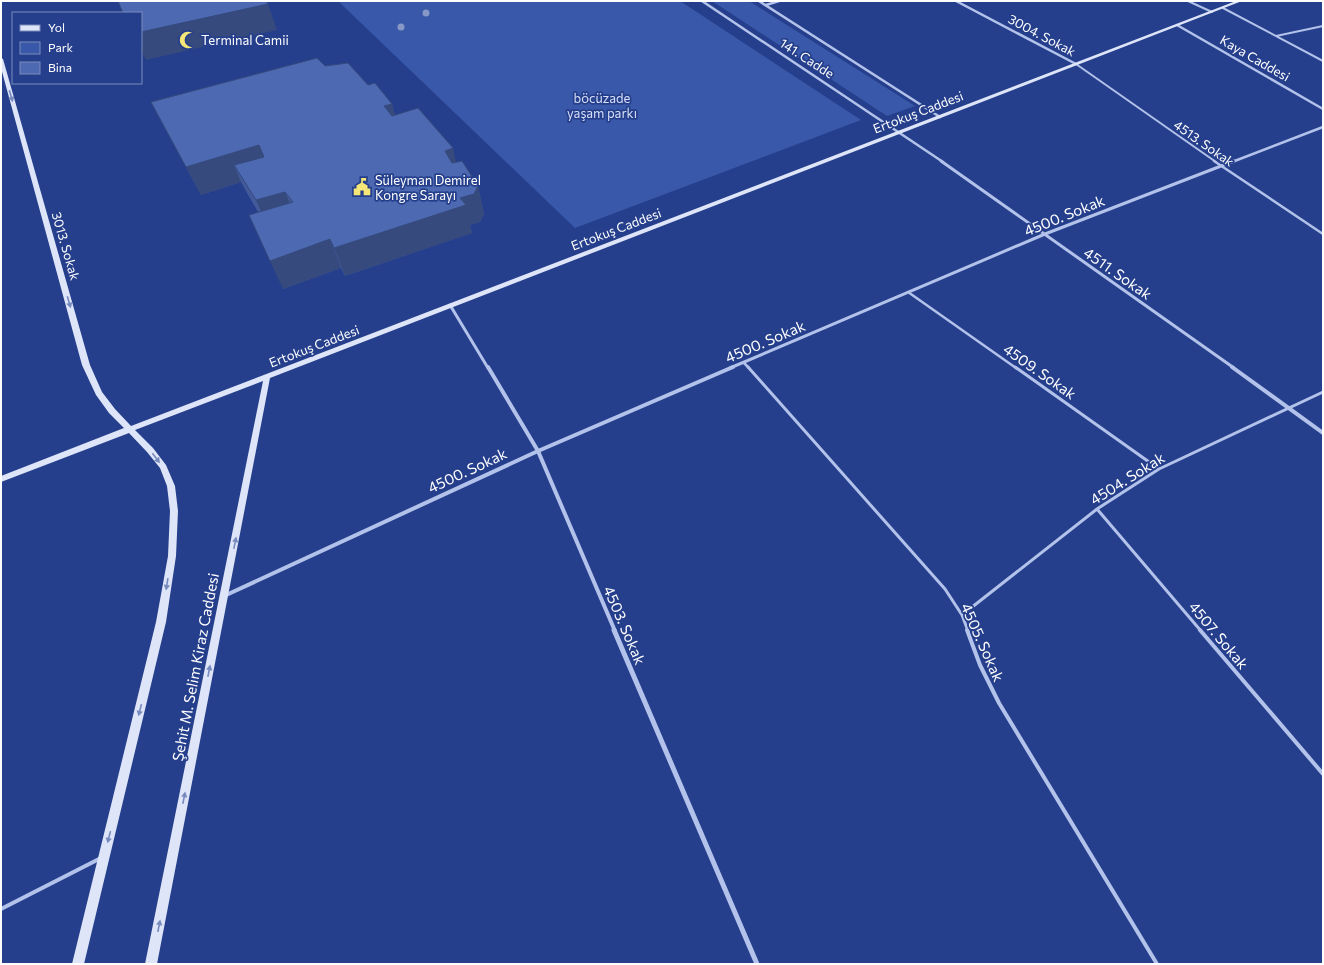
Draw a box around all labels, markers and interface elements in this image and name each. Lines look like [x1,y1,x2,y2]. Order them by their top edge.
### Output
street label: 3004. Sokak [1006,11,1078,59]
legend [12,12,142,84]
text: Yol [48,20,65,34]
mosque icon: Terminal Camii [178,30,198,50]
place label: Terminal Camii [201,32,289,48]
street label: Kaya Caddesi [1217,32,1293,84]
street label: 141. Cadde [777,34,837,82]
text: Park [48,40,74,54]
text: Bina [48,60,72,74]
street label: Ertokuş Caddesi [871,87,965,137]
one-way arrow [9,90,15,103]
park label: böcüzade yaşam parkı [567,90,637,121]
street label: 4513. Sokak [1171,116,1237,170]
place label: Süleyman Demirel Kongre Sarayı [375,172,481,203]
public building icon: Süleyman Demirel Kongre Sarayı [352,177,372,197]
street label: 4500. Sokak [1021,191,1107,239]
street label: Ertokuş Caddesi [569,204,663,254]
street label: 3013. Sokak [49,210,83,282]
street label: 4511. Sokak [1081,243,1155,303]
one-way arrow [66,297,72,309]
street label: 4500. Sokak [722,316,808,366]
street label: Ertokuş Caddesi [267,321,361,371]
street label: 4509. Sokak [1000,339,1080,403]
street label: 4500. Sokak [425,444,509,496]
street label: 4504. Sokak [1086,448,1168,508]
one-way arrow [152,453,160,463]
one-way arrow [232,537,238,549]
street label: Şehit M. Selim Kiraz Caddesi [168,571,222,763]
one-way arrow [164,577,170,590]
street label: 4503. Sokak [600,583,650,667]
street label: 4507. Sokak [1186,598,1252,672]
street label: 4505. Sokak [958,600,1008,684]
one-way arrow [207,665,213,677]
one-way arrow [136,704,142,717]
one-way arrow [182,792,188,804]
one-way arrow [105,831,111,843]
one-way arrow [156,920,162,932]

